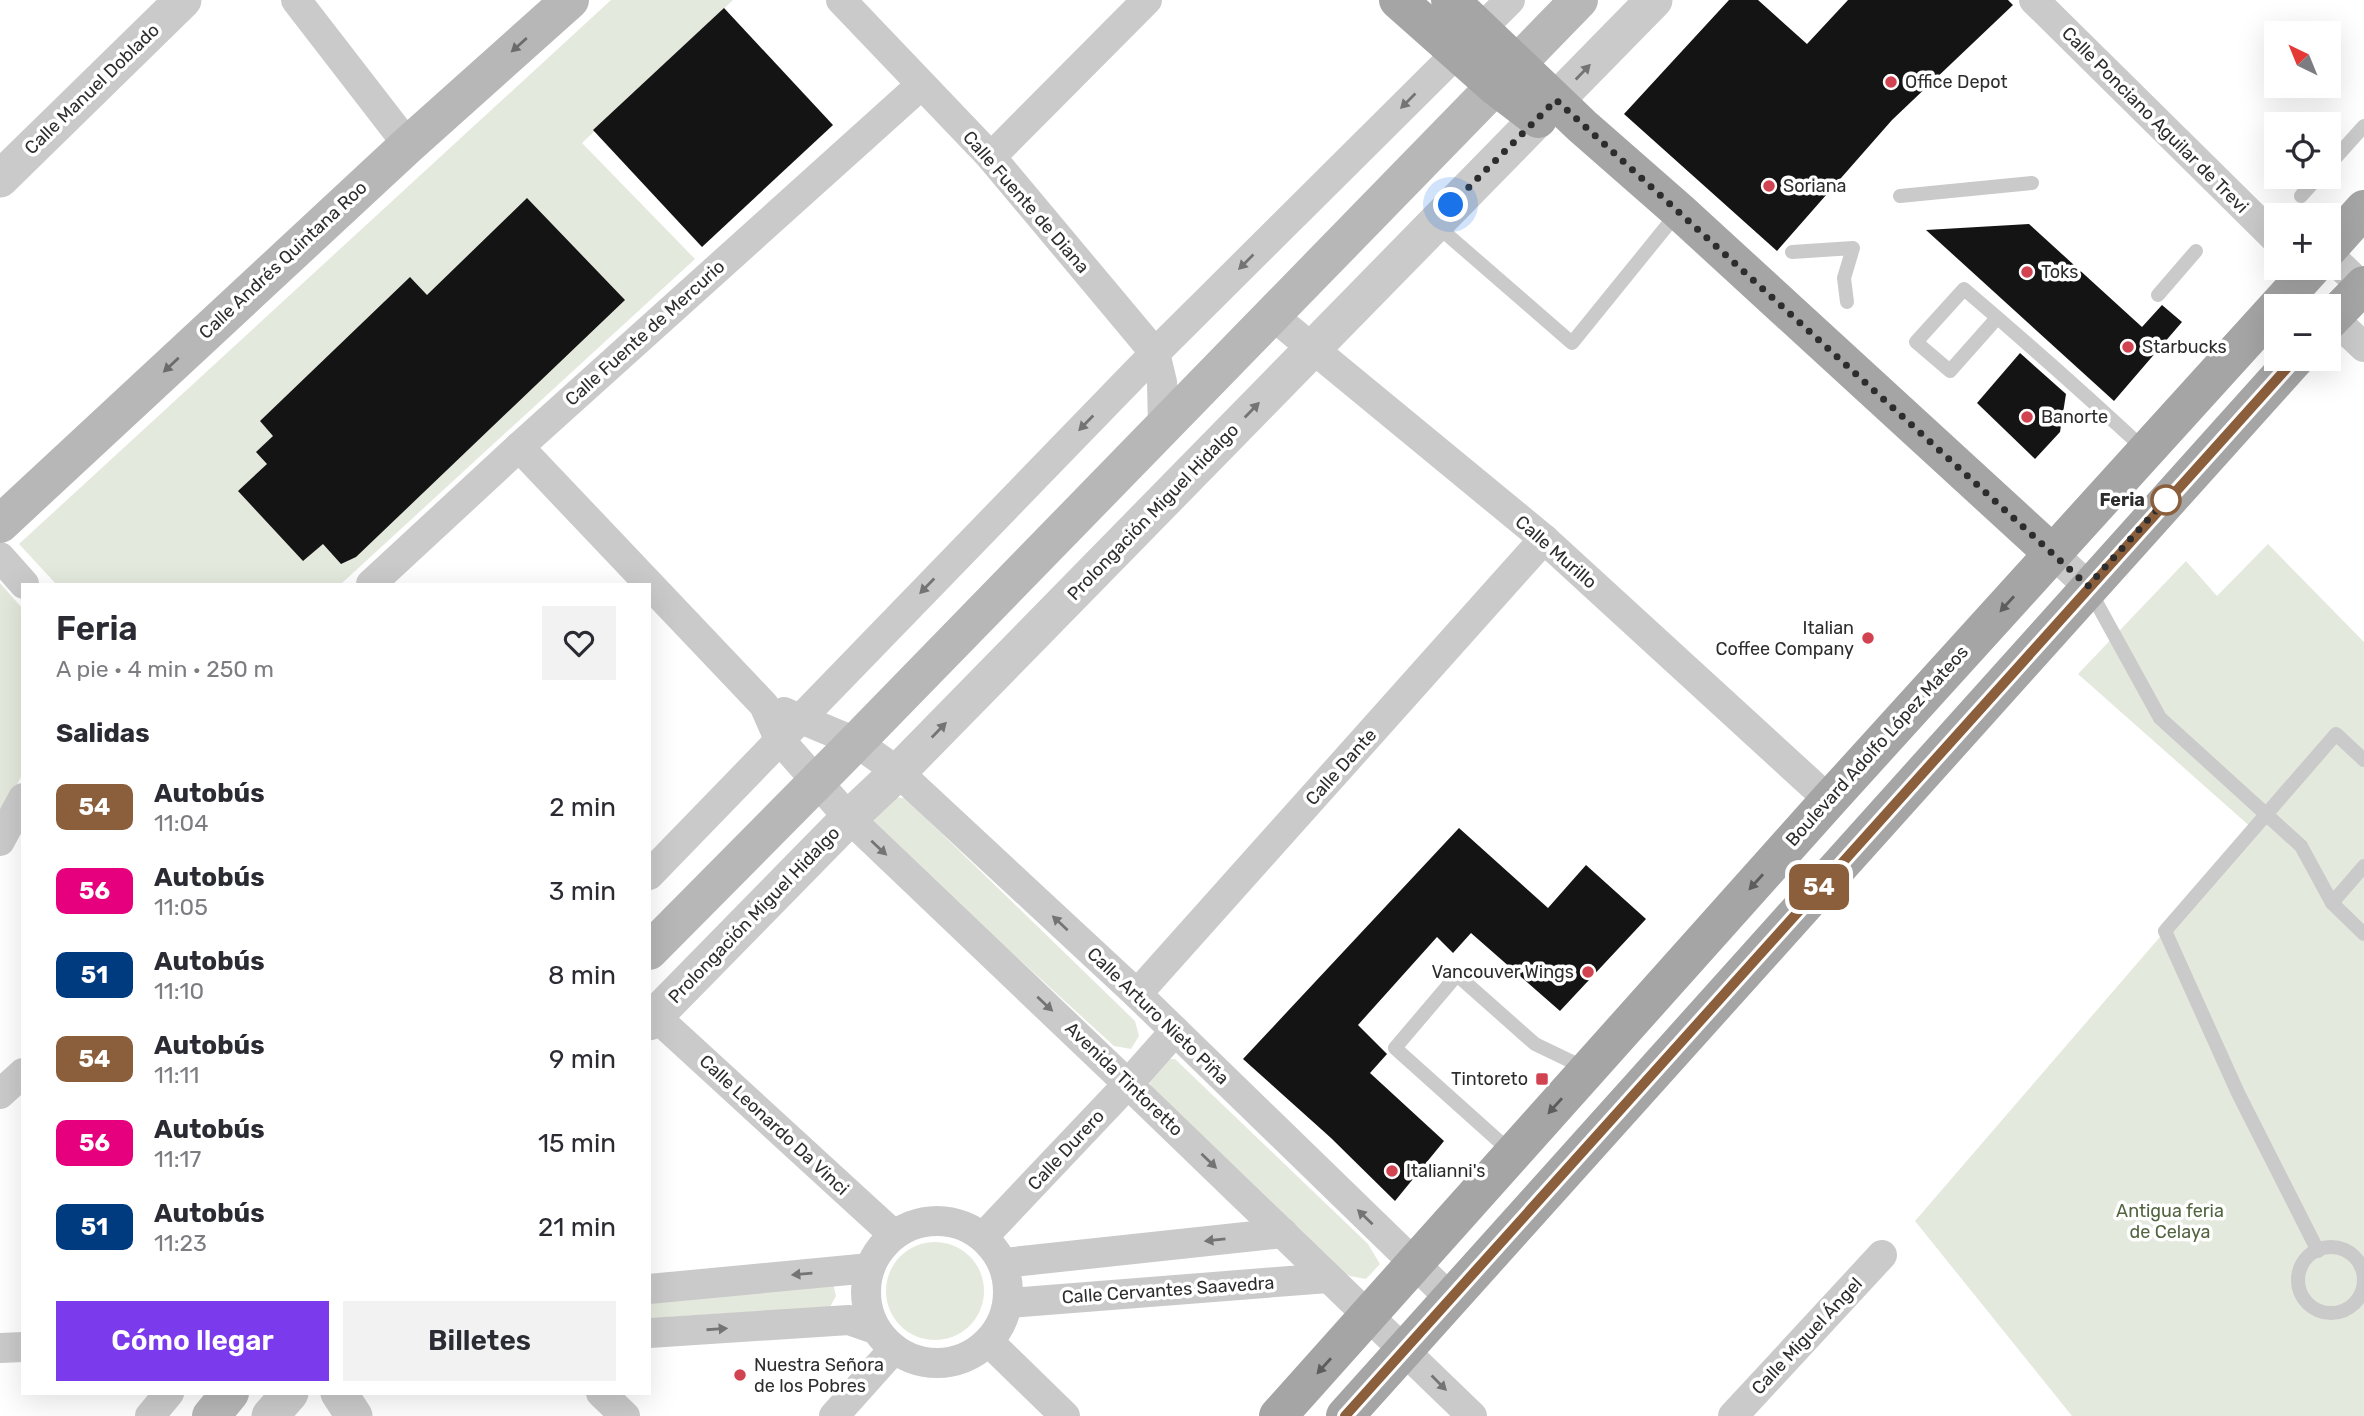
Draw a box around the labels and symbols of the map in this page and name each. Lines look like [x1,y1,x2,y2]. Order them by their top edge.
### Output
street label: Calle Manuel Doblado [20,19,164,159]
north arrow [2264,21,2342,98]
street label: Calle Ponciano Aguilar de Trevi [2057,22,2253,218]
one-way arrow [511,37,528,53]
one-way arrow [1574,65,1591,81]
place label: Office Depot [1905,71,2008,93]
marker: Office Depot [1883,74,1899,90]
one-way arrow [1399,93,1416,110]
street label: Calle Fuente de Diana [958,126,1094,278]
place label: Soriana [1783,175,1847,197]
street label: Calle Andrés Quintana Roo [195,176,371,344]
marker: Soriana [1761,178,1777,194]
your location [1433,187,1468,222]
one-way arrow [1238,253,1255,270]
street label: Calle Fuente de Mercurio [561,255,729,411]
place label: Toks [2041,261,2078,283]
marker: Toks [2019,264,2035,280]
place label: Starbucks [2142,336,2227,358]
marker: Starbucks [2120,339,2136,355]
one-way arrow [163,356,180,372]
one-way arrow [1244,402,1260,419]
place label: Banorte [2041,406,2108,428]
marker: Banorte [2019,409,2035,425]
one-way arrow [1078,415,1095,432]
street label: Prolongación Miguel Hidalgo [1063,419,1243,605]
marker: Feria [2151,485,2181,515]
place label: Feria [2099,489,2145,511]
street label: Calle Murillo [1511,511,1601,593]
one-way arrow [920,577,936,594]
one-way arrow [1999,595,2015,612]
place label: Italian Coffee Company [1715,617,1854,660]
marker: Italian Coffee Company [1860,630,1876,646]
street label: Boulevard Adolfo López Mateos [1781,641,1973,851]
one-way arrow [931,722,947,738]
street label: Calle Dante [1301,724,1381,810]
street label: Prolongación Miguel Hidalgo [664,822,844,1008]
one-way arrow [871,839,888,856]
line badge: 54 [1787,864,1850,910]
one-way arrow [1748,873,1764,891]
one-way arrow [1052,915,1069,931]
street label: Calle Arturo Nieto Piña [1083,943,1233,1089]
place label: Vancouver Wings [1431,961,1574,983]
marker: Vancouver Wings [1580,964,1596,980]
one-way arrow [1036,996,1053,1012]
street label: Avenida Tintoretto [1061,1017,1187,1141]
street label: Calle Leonardo Da Vinci [695,1050,853,1200]
place label: Tintoreto [1451,1068,1528,1090]
marker: Tintoreto [1534,1071,1550,1087]
one-way arrow [1547,1097,1563,1115]
street label: Calle Durero [1023,1105,1109,1195]
one-way arrow [1200,1153,1217,1169]
place label: Italianni's [1406,1160,1485,1182]
marker: Italianni's [1384,1163,1400,1179]
park label: Antigua feria de Celaya [2116,1200,2224,1243]
one-way arrow [1356,1208,1373,1225]
one-way arrow [1204,1235,1226,1246]
one-way arrow [790,1269,812,1280]
street label: Calle Cervantes Saavedra [1061,1272,1275,1308]
street label: Calle Miguel Ángel [1747,1273,1867,1399]
one-way arrow [707,1323,729,1334]
place label: Nuestra Señora de los Pobres [754,1354,884,1397]
one-way arrow [1316,1357,1332,1374]
marker: Nuestra Señora de los Pobres [732,1367,748,1383]
one-way arrow [1430,1374,1447,1391]

